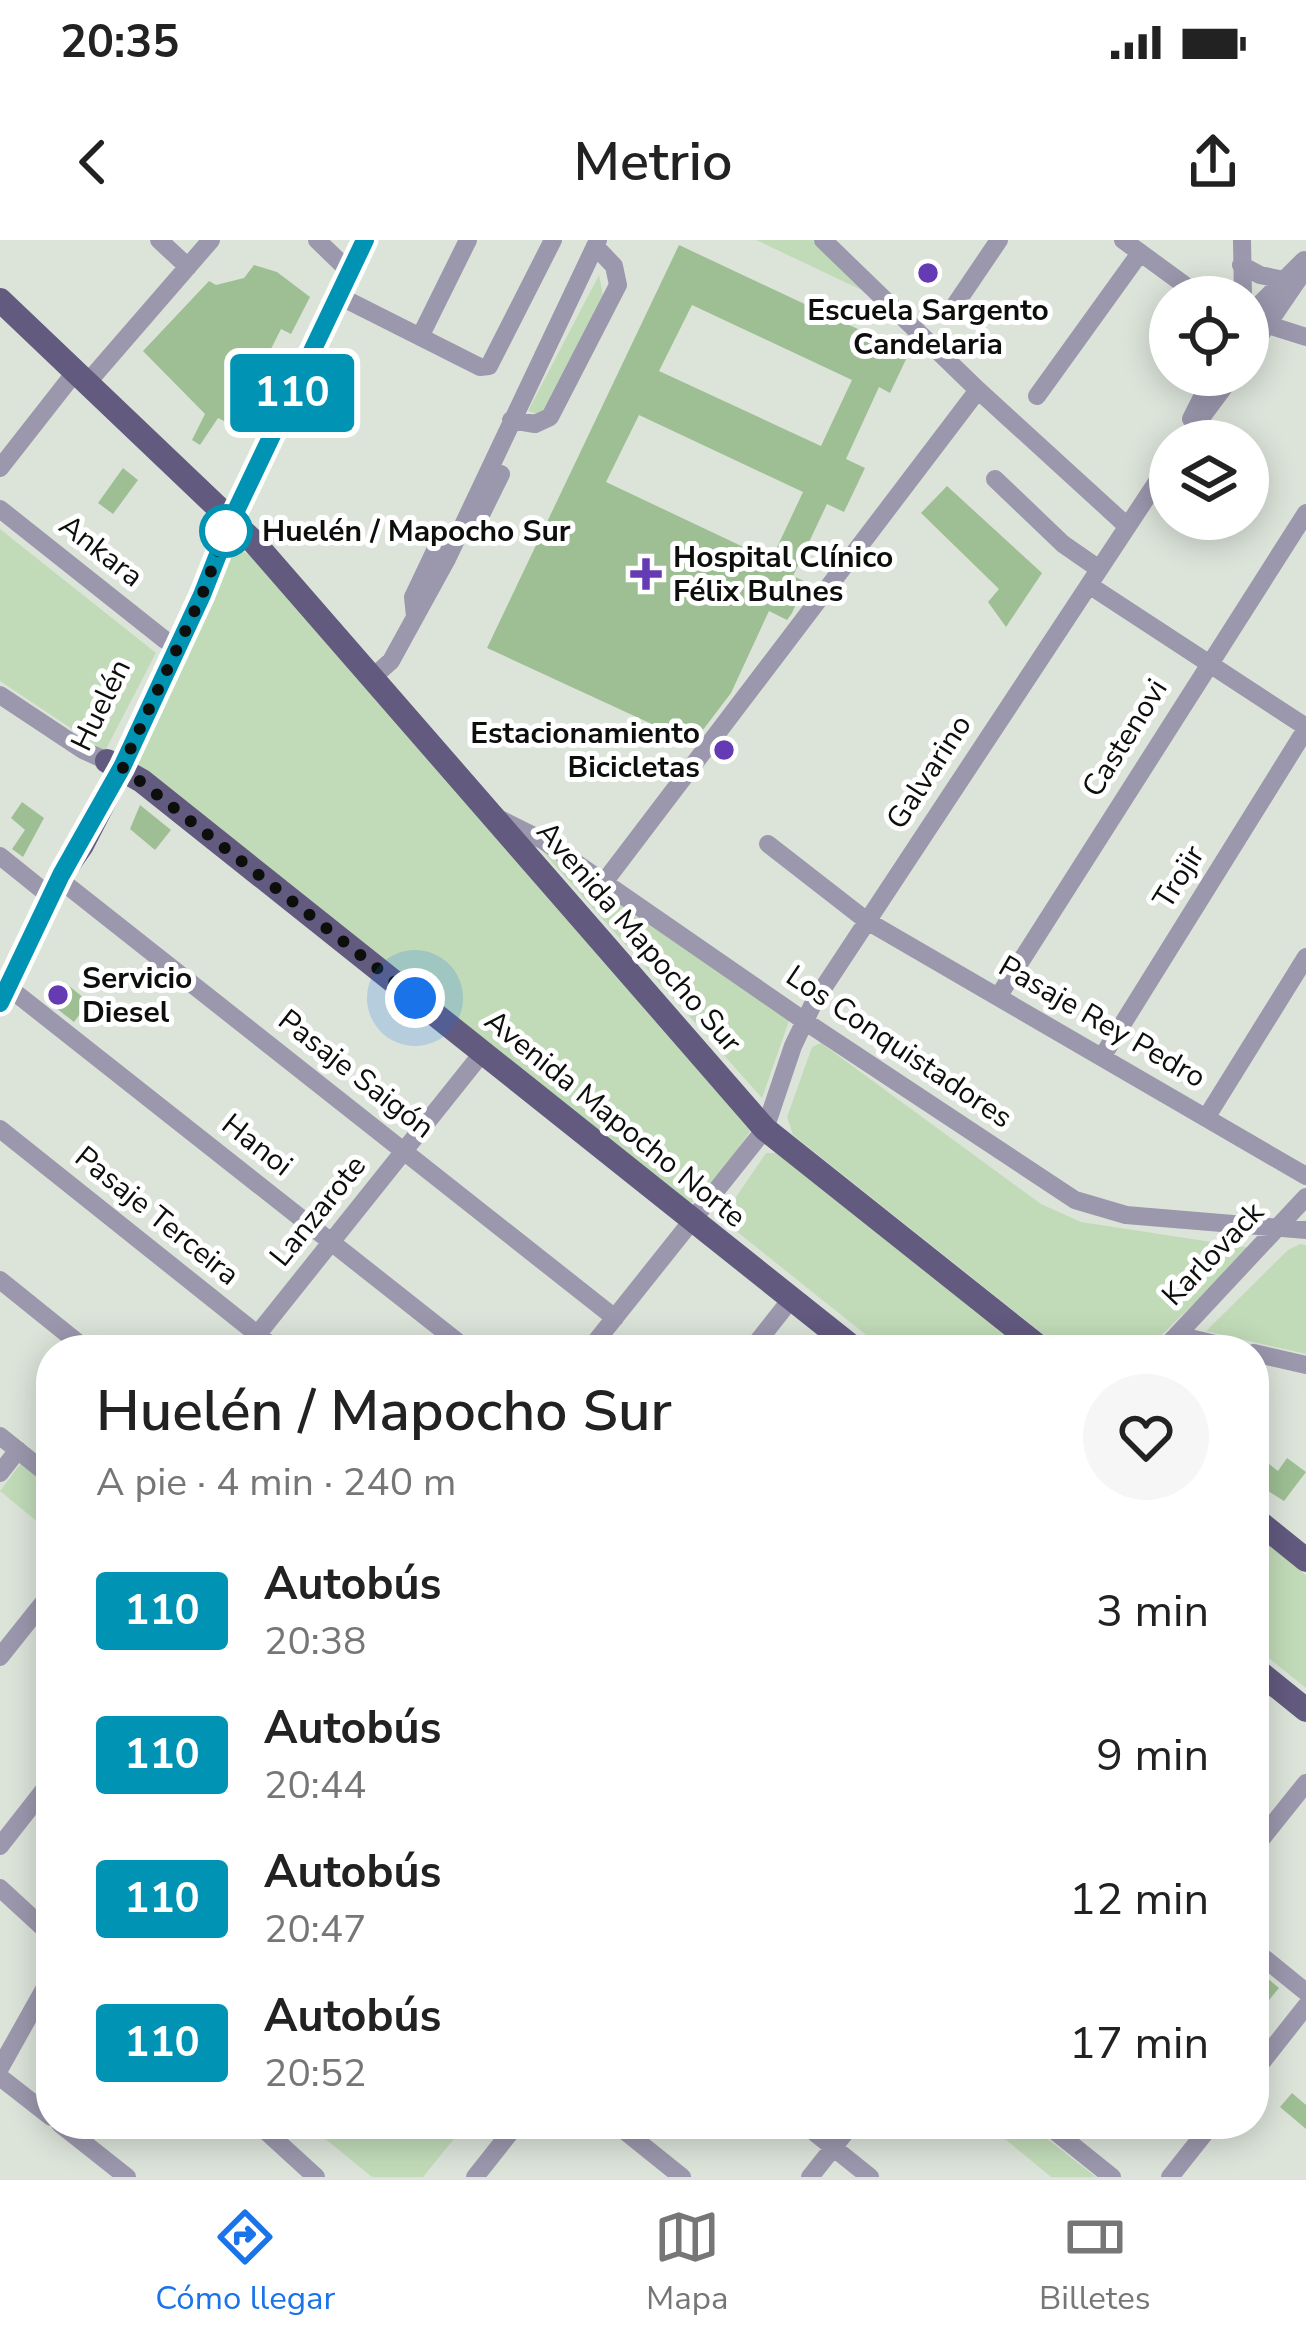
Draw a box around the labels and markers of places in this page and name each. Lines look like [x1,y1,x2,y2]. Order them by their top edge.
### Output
marker: Escuela Sargento Candelaria [915,260,941,286]
place label: Escuela Sargento Candelaria [807,290,1049,365]
marker: Huelén / Mapocho Sur [201,506,251,556]
place label: Huelén / Mapocho Sur [262,511,571,552]
place label: Hospital Clínico Félix Bulnes [673,537,893,612]
marker: Hospital Clínico Félix Bulnes [630,558,662,590]
place label: Estacionamiento Bicicletas [470,713,700,788]
marker: Estacionamiento Bicicletas [711,737,737,763]
place label: Servicio Diesel [82,958,192,1033]
marker: Servicio Diesel [45,982,71,1008]

